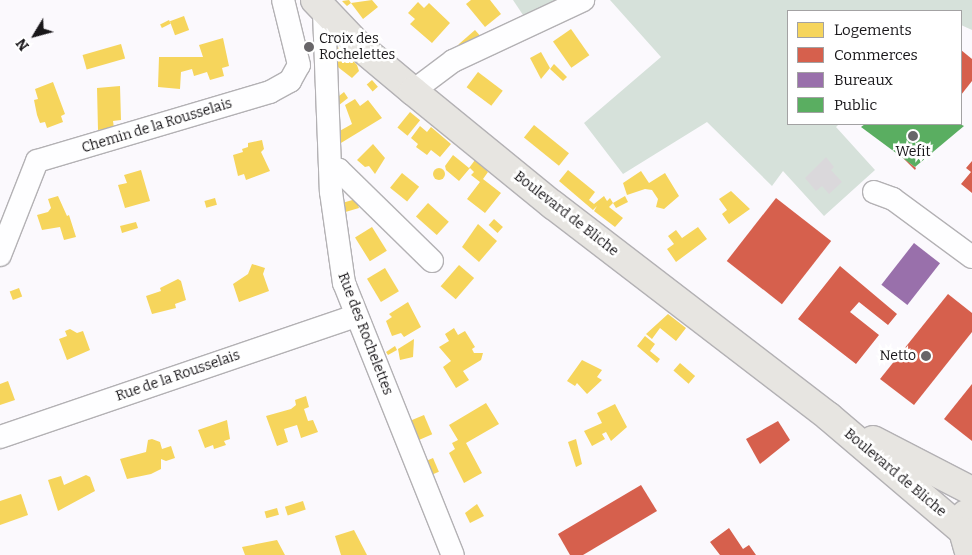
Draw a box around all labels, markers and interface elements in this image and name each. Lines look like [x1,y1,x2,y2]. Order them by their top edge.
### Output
north arrow [10,10,60,60]
legend [787,10,962,125]
text: Logements [834,21,912,39]
place label: Croix des Rochelettes [319,31,395,64]
text: N [13,35,33,54]
marker: Croix des Rochelettes [303,41,315,53]
text: Commerces [834,46,918,64]
text: Bureaux [834,71,893,89]
street label: Chemin de la Rousselais [80,95,234,157]
text: Public [834,96,877,114]
marker: Wefit [907,130,919,142]
place label: Wefit [895,144,931,160]
street label: Boulevard de Bliche [510,168,622,260]
street label: Rue des Rochelettes [334,270,396,398]
street label: Rue de la Rousselais [114,347,242,405]
place label: Netto [879,348,916,364]
marker: Netto [920,350,932,362]
street label: Boulevard de Bliche [841,425,949,521]

